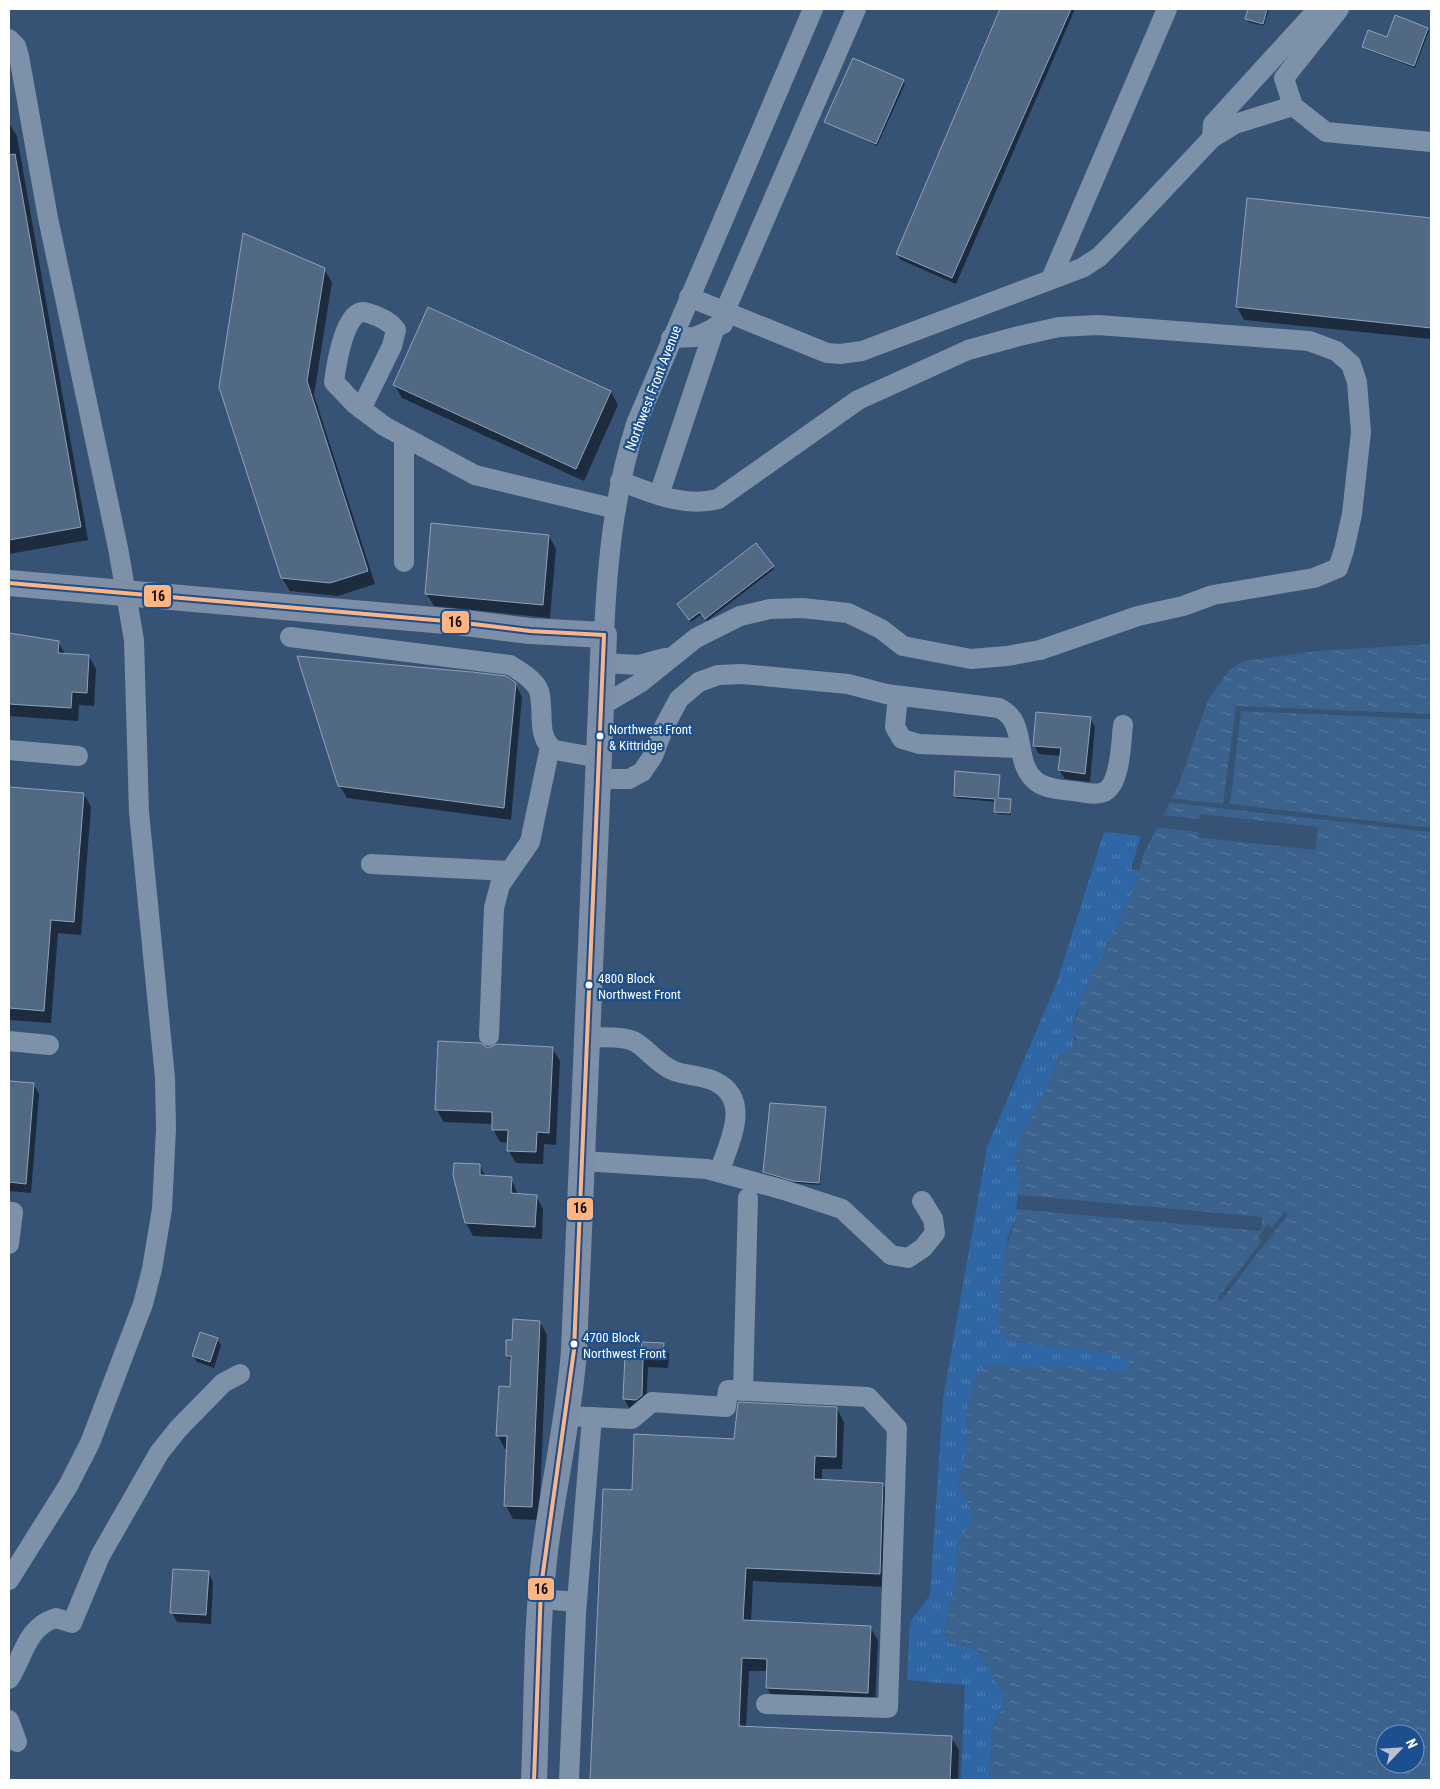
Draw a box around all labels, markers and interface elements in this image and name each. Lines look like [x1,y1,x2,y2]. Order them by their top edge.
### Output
street label: Northwest Front Avenue [622,323,684,453]
line badge: 16 [143,584,172,608]
text: 16 [151,588,165,604]
line badge: 16 [441,610,470,634]
text: 16 [448,614,462,630]
place label: Northwest Front & Kittridge [609,722,692,753]
marker: Northwest Front & Kittridge [595,731,605,741]
place label: 4800 Block Northwest Front [598,971,681,1002]
marker: 4800 Block Northwest Front [584,980,594,990]
line badge: 16 [566,1197,594,1221]
text: 16 [573,1200,587,1216]
place label: 4700 Block Northwest Front [583,1330,666,1361]
marker: 4700 Block Northwest Front [569,1339,579,1349]
line badge: 16 [527,1577,555,1601]
text: 16 [534,1581,548,1597]
north arrow [1375,1724,1425,1774]
text: N [1403,1736,1421,1751]

